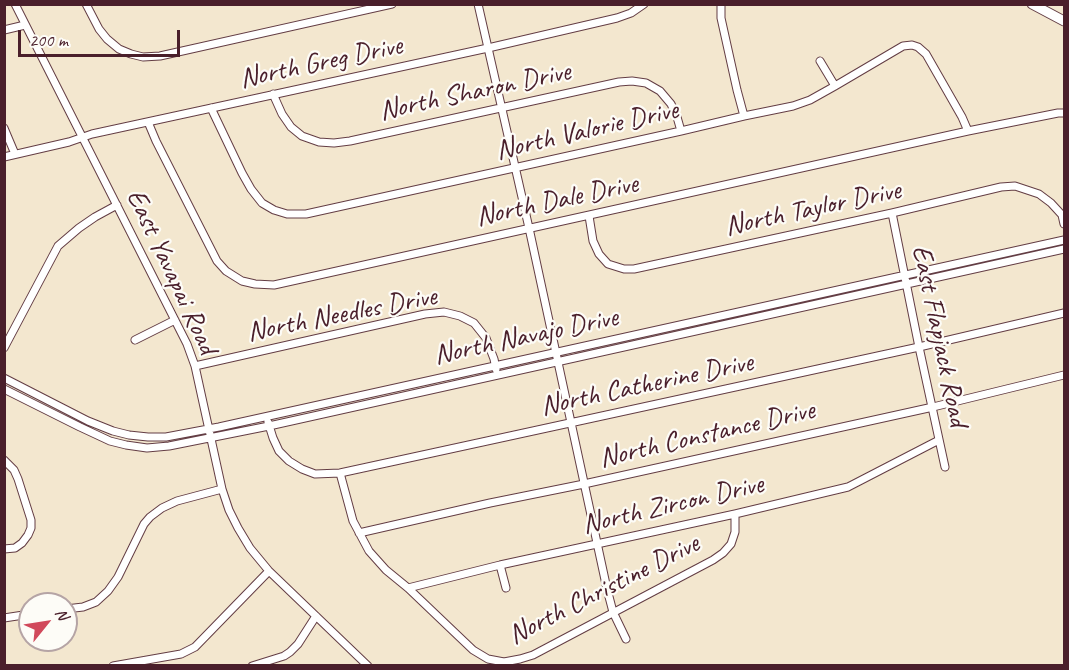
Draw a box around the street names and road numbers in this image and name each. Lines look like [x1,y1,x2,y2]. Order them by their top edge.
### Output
street label: North Greg Drive [237,29,405,97]
street label: North Sharon Drive [376,55,574,129]
street label: North Valorie Drive [493,94,681,168]
street label: North Dale Drive [473,167,641,235]
street label: North Taylor Drive [722,174,904,244]
street label: East Yavapai Road [118,184,224,360]
street label: East Flapjack Road [903,242,975,430]
street label: North Needles Drive [244,280,440,350]
street label: North Navajo Drive [431,301,621,373]
street label: North Catherine Drive [538,346,756,424]
street label: North Constance Drive [596,394,818,476]
street label: North Zircon Drive [579,468,767,542]
street label: North Christine Drive [503,527,705,653]

